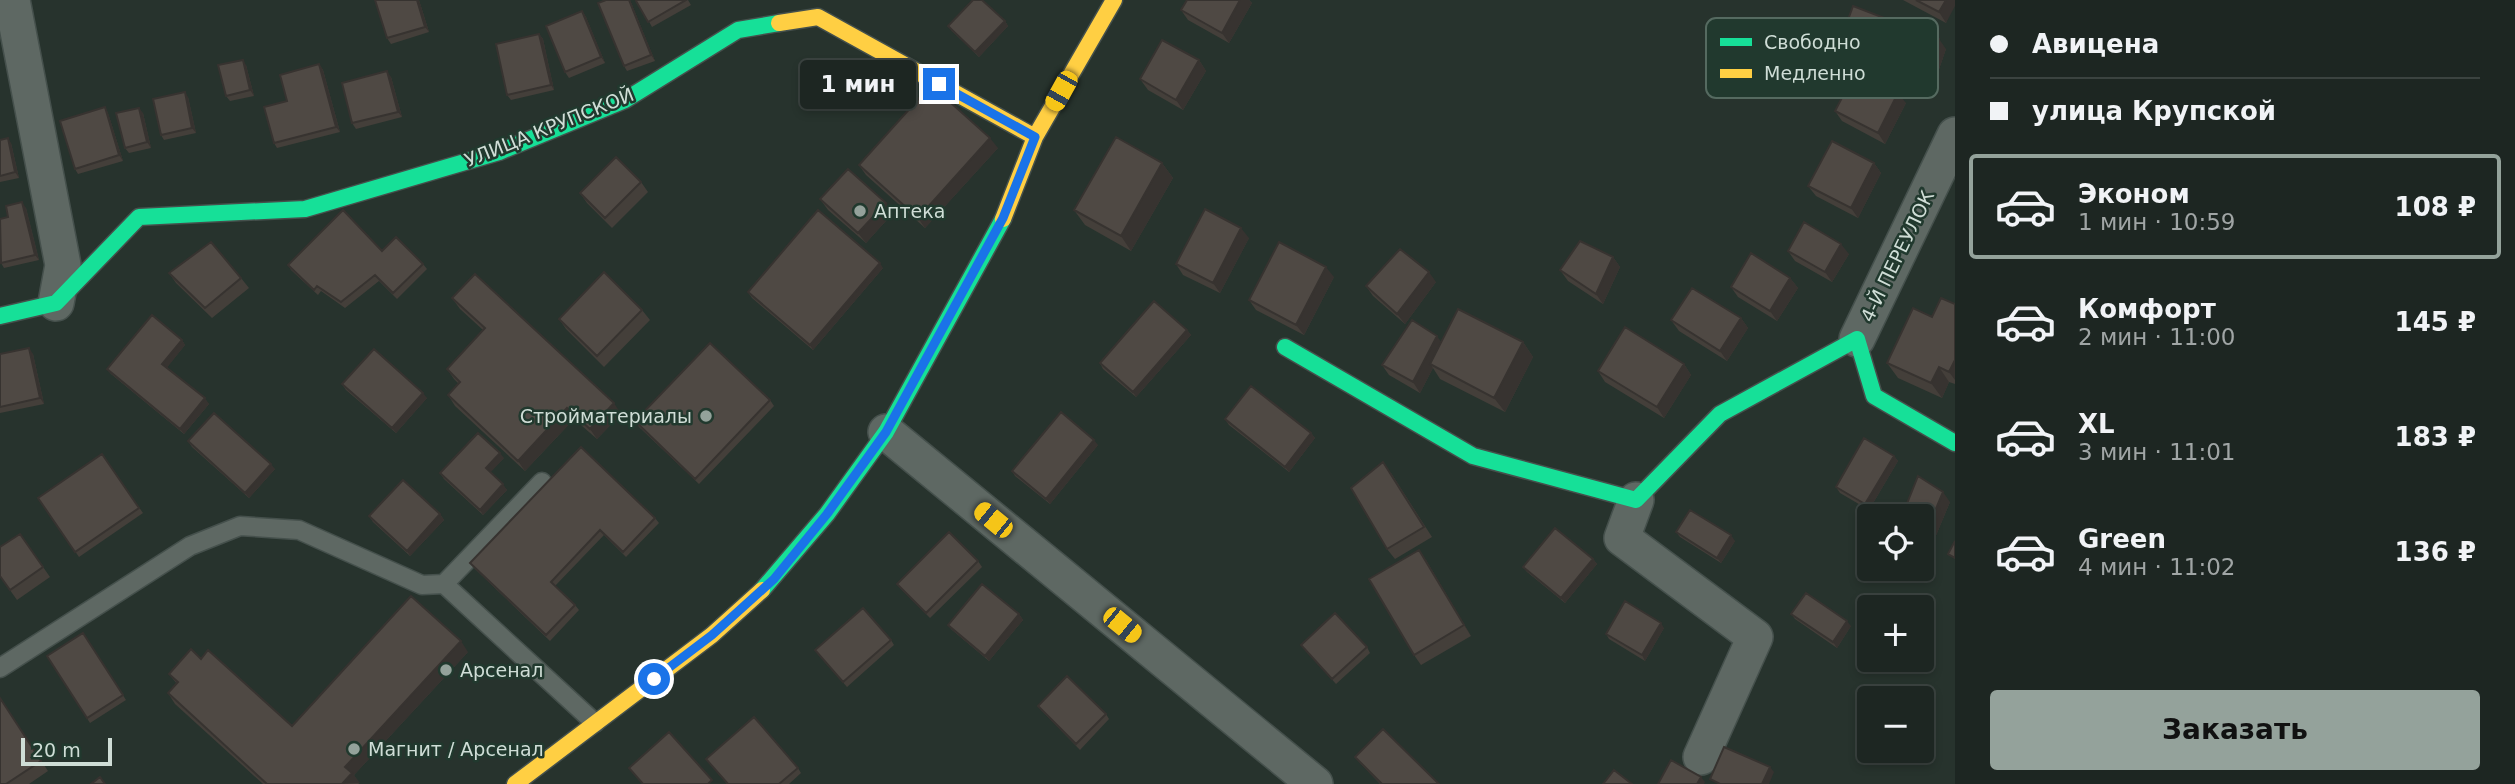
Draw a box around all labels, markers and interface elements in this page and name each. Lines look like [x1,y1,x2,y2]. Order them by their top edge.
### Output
legend [1706,18,1938,98]
text: Авицена [2032,29,2159,59]
text: Свободно [1764,31,1861,53]
callout: 1 мин [799,60,914,108]
text: Медленно [1764,62,1866,84]
route end [923,68,955,100]
car [1042,68,1081,114]
text: 1 мин [821,71,895,97]
street label: УЛИЦА КРУПСКОЙ [461,83,637,171]
text: улица Крупской [2032,96,2276,126]
icon: car [1994,175,2057,238]
text: Эконом [2078,179,2190,209]
street label: 4-Й ПЕРЕУЛОК [1856,186,1939,325]
text: 108 ₽ [2395,192,2476,222]
place label: Аптека [874,200,945,222]
marker: Аптека [852,203,868,219]
text: 1 мин · 10:59 [2078,209,2236,235]
icon: car [1994,290,2057,353]
text: Комфорт [2078,294,2216,324]
text: 145 ₽ [2395,307,2476,337]
text: 2 мин · 11:00 [2078,324,2236,350]
place label: Стройматериалы [520,405,692,427]
icon: car [1994,405,2057,468]
marker: Стройматериалы [698,408,714,424]
text: XL [2078,409,2115,439]
text: 183 ₽ [2395,422,2476,452]
text: 3 мин · 11:01 [2078,439,2236,465]
car [971,499,1016,541]
map controls [1857,504,1934,763]
button: locate [1857,504,1934,581]
icon: car [1994,520,2057,583]
text: Green [2078,524,2166,554]
text: 136 ₽ [2395,537,2476,567]
text: 4 мин · 11:02 [2078,554,2236,580]
button: + [1857,595,1934,672]
car [1100,604,1145,646]
place label: Арсенал [460,659,543,681]
marker: Арсенал [438,662,454,678]
route start [638,663,670,695]
button: − [1857,686,1934,763]
button: Заказать [1990,690,2480,770]
scale bar [21,735,112,767]
place label: Магнит / Арсенал [368,738,544,760]
text: 20 m [32,739,81,761]
marker: Магнит / Арсенал [346,741,362,757]

